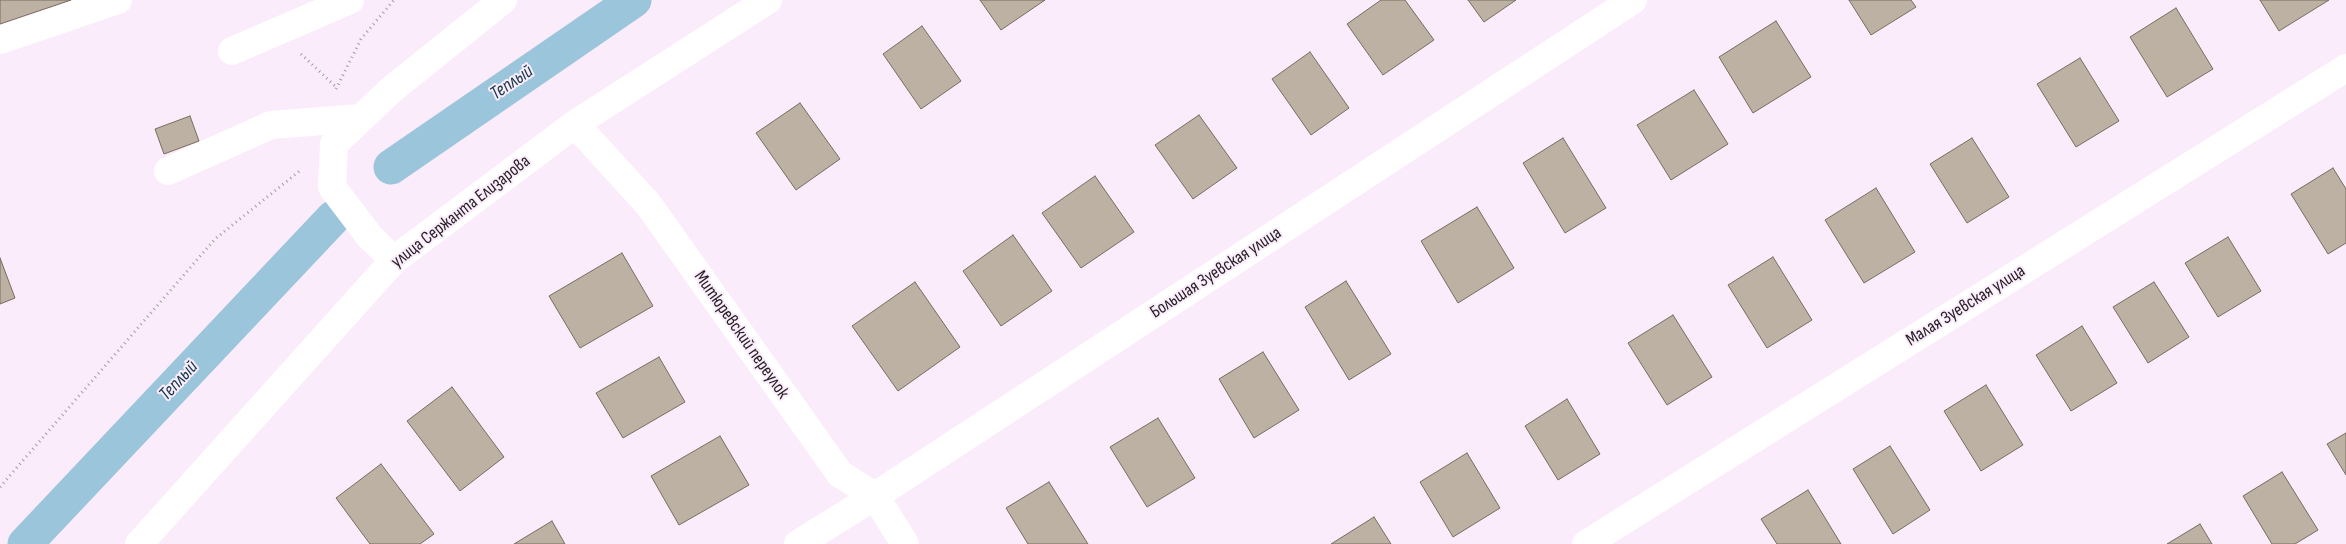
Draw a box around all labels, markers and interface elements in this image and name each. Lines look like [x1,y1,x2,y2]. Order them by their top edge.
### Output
water label: Теплый [486,61,538,105]
street label: улица Сержанта Елизарова [387,151,535,273]
street label: Большая Зуевская улица [1146,223,1286,323]
street label: Малая Зуевская улица [1902,261,2030,351]
street label: Митюревский переулок [689,267,793,403]
water label: Теплый [155,356,203,406]

